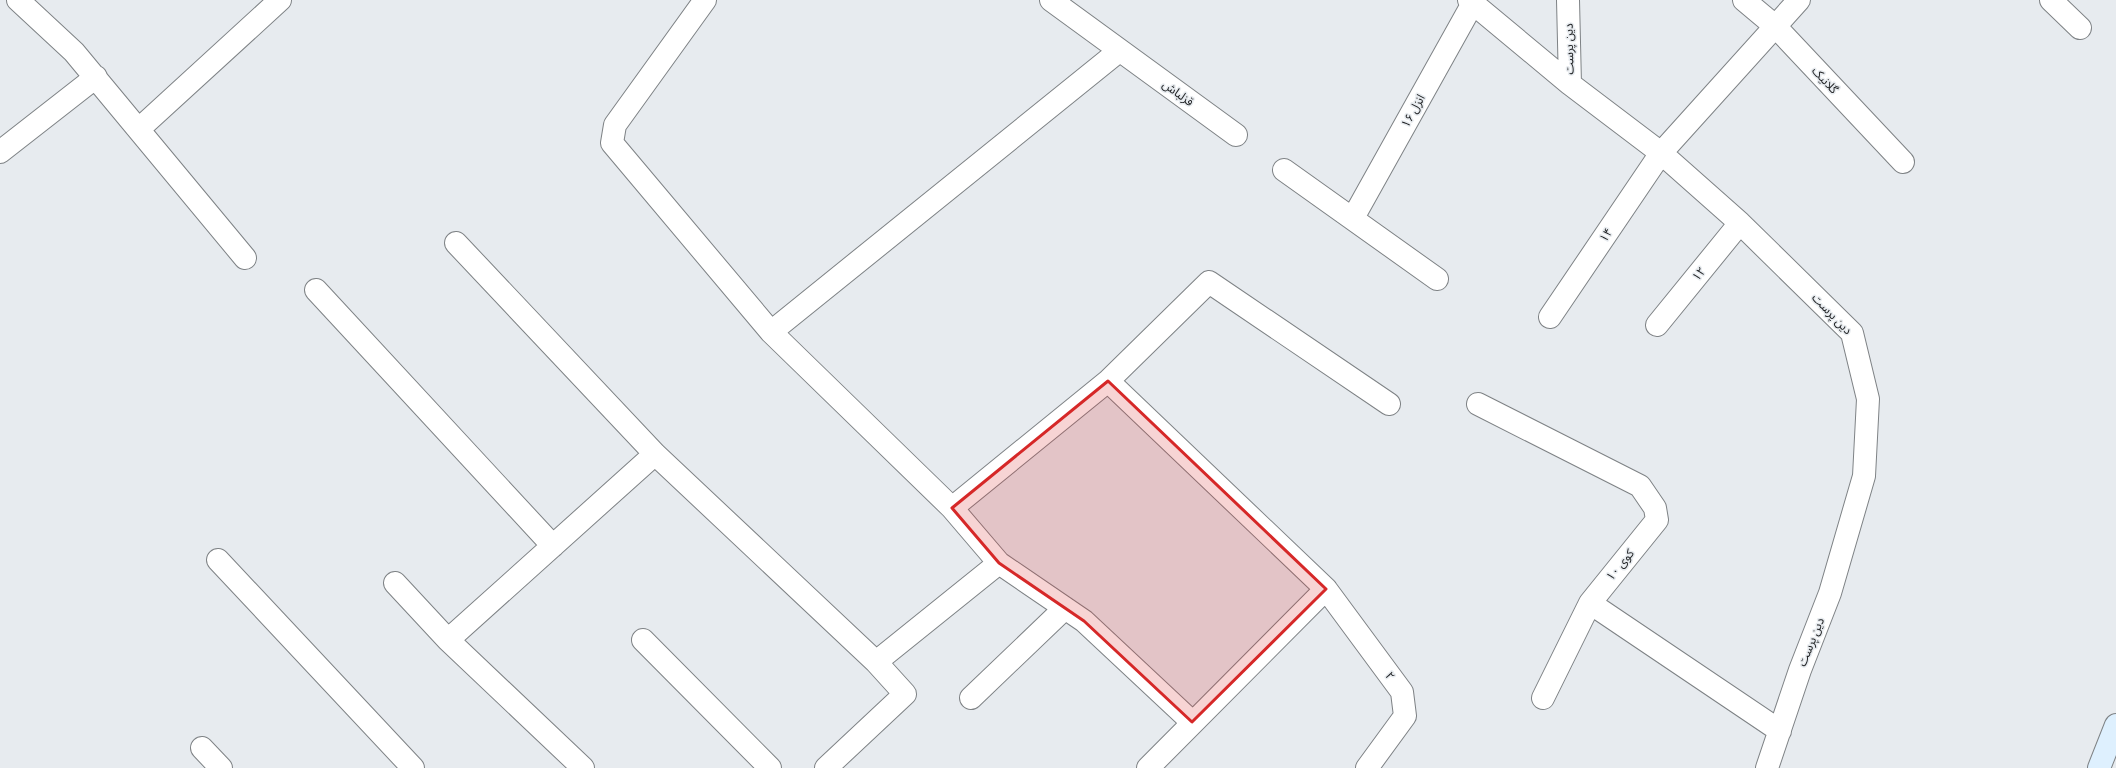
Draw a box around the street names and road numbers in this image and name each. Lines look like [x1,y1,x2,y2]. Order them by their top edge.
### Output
street label: دین پرست [1562,23,1578,75]
street label: گلانیک [1809,64,1842,97]
street label: قزلباش [1160,77,1196,109]
street label: ۱۶ انزل [1398,92,1428,130]
street label: ۱۴ [1596,225,1616,245]
street label: ۱۲ [1689,264,1709,284]
street label: دین پرست [1808,291,1855,338]
street label: کوی ۱۰ [1603,546,1637,583]
street label: دین پرست [1795,615,1828,669]
street label: ۲ [1382,669,1398,683]

